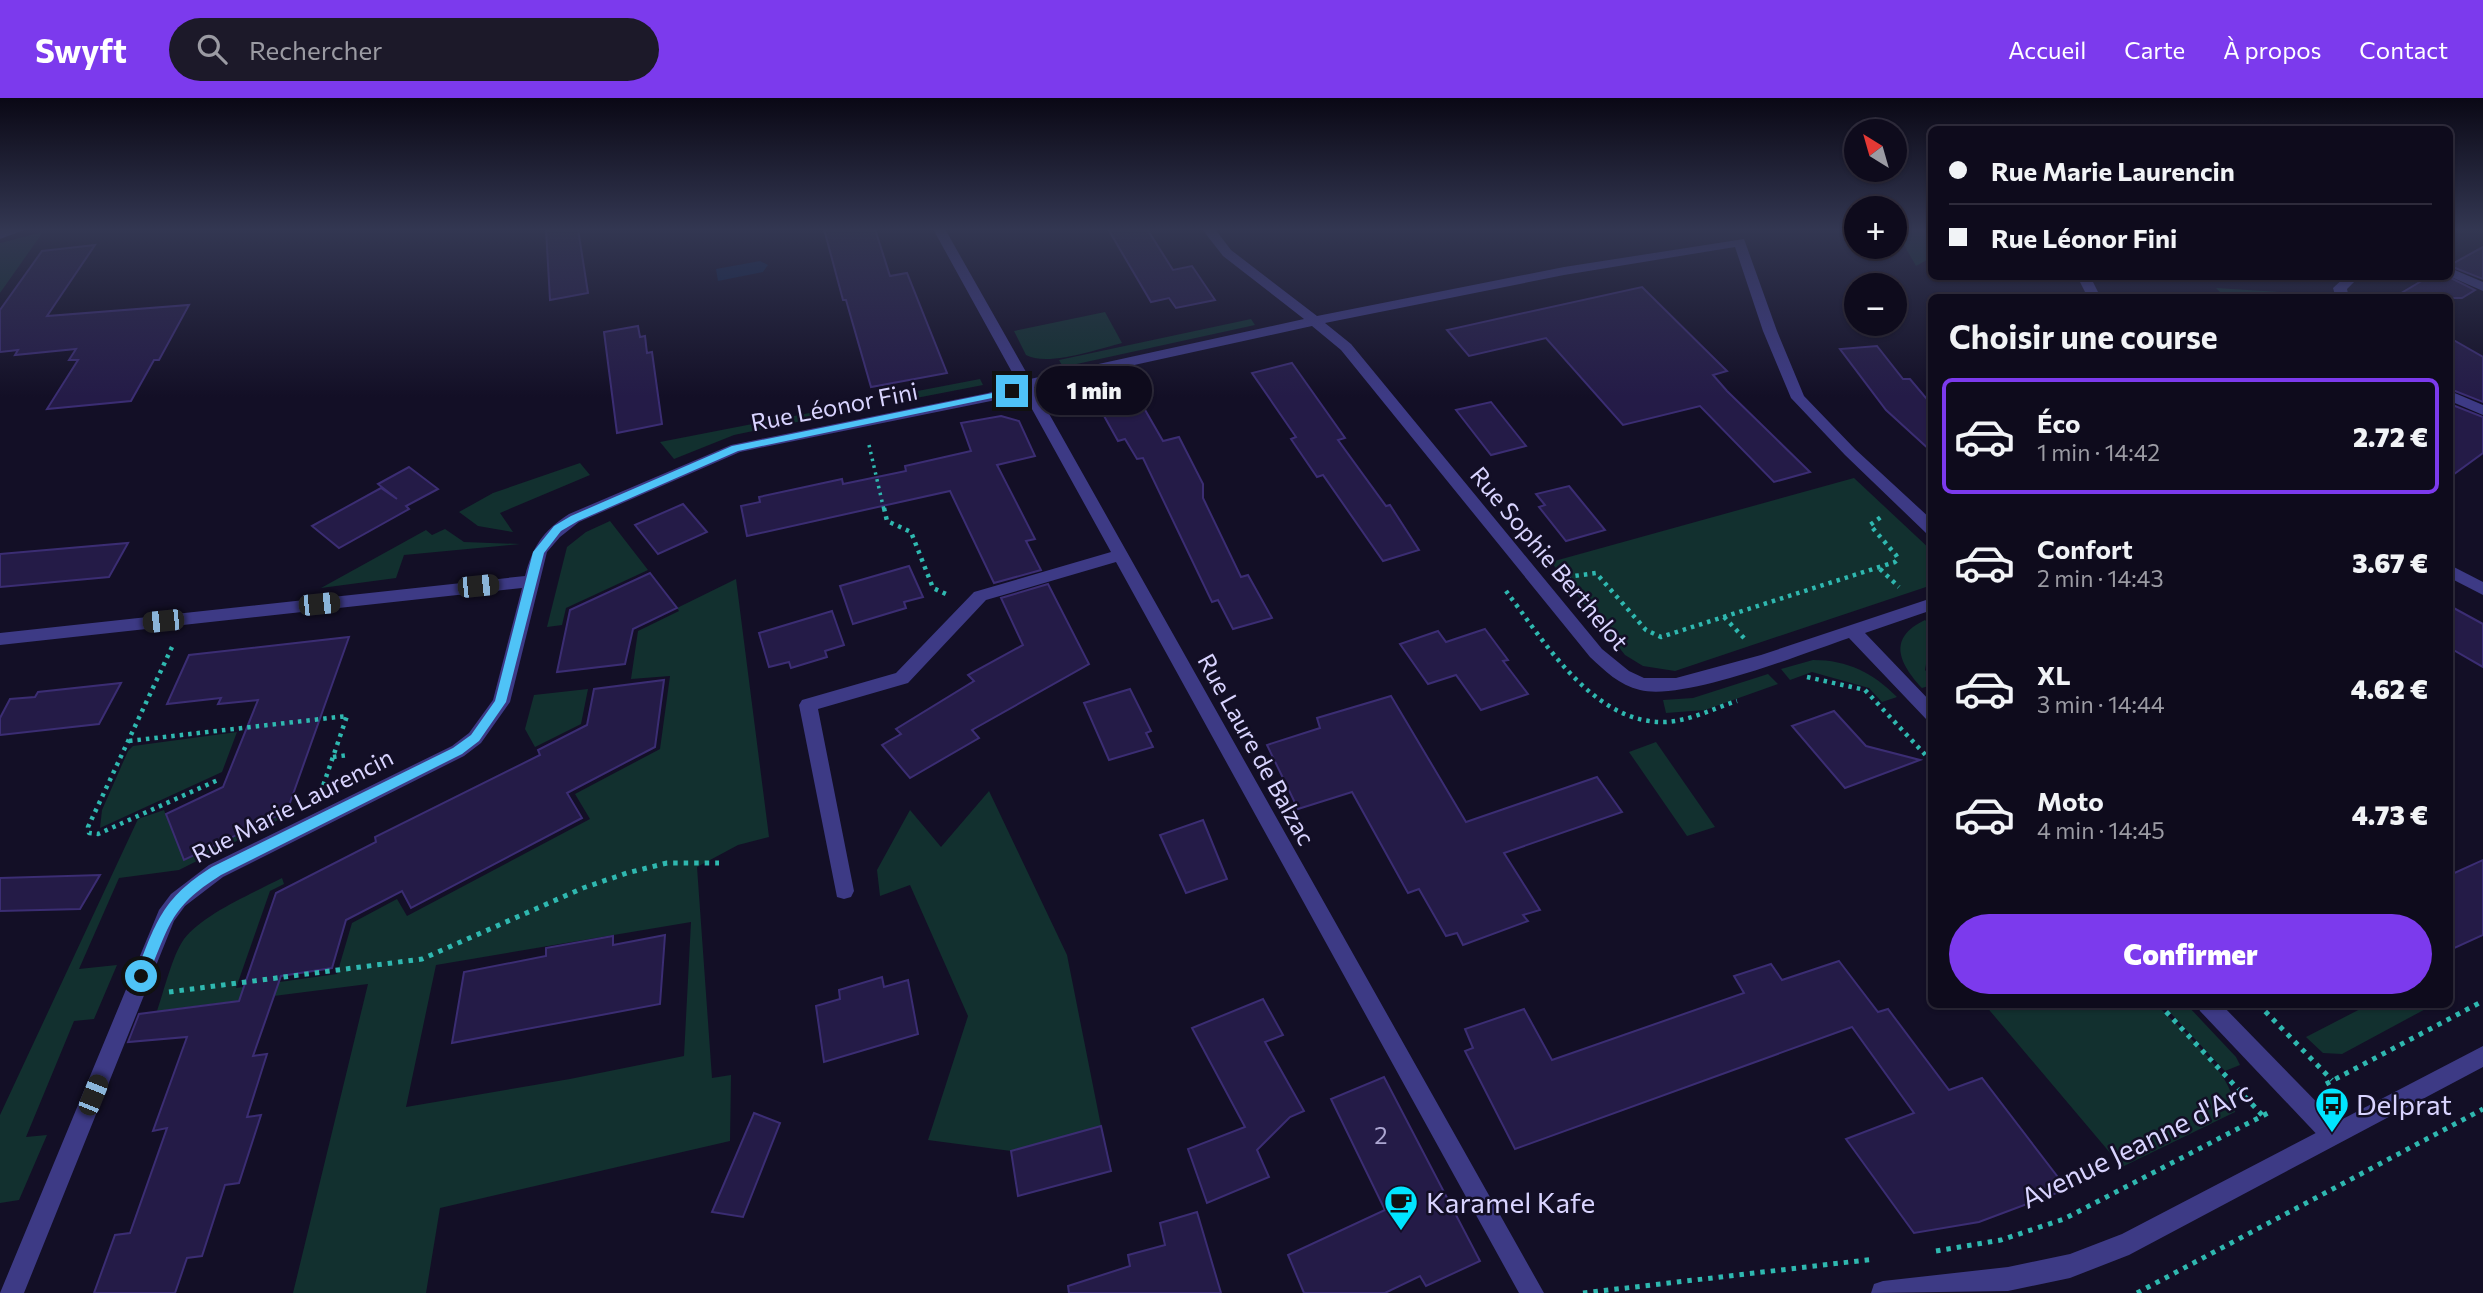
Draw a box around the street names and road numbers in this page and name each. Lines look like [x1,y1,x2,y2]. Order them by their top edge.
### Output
street label: Rue Léonor Fini [748,376,920,436]
street label: Rue Sophie Berthelot [1465,460,1635,656]
street label: Rue Laure de Balzac [1192,648,1322,850]
street label: Rue Marie Laurencin [187,742,397,868]
street label: Avenue Jeanne d'Arc [2015,1073,2257,1215]

